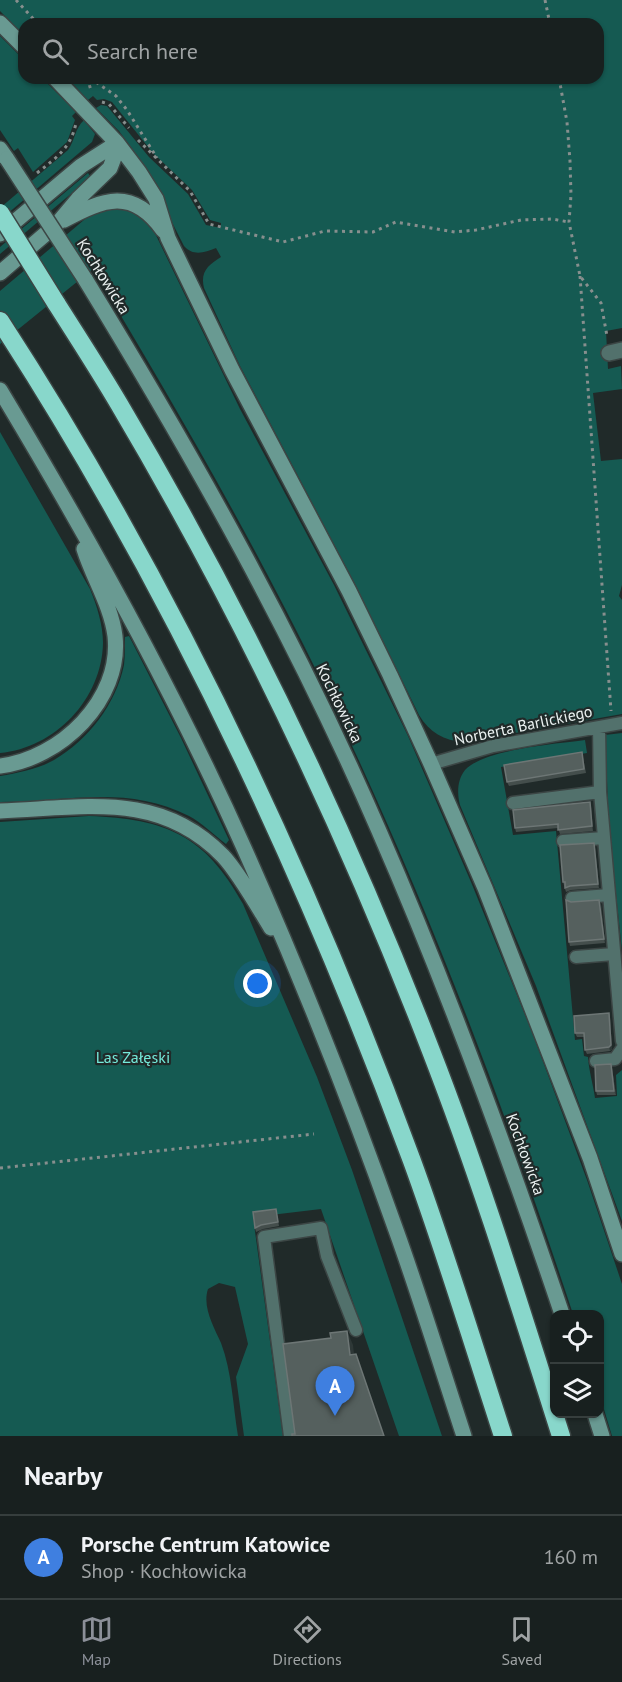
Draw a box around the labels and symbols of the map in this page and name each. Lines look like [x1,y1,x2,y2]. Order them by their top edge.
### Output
street label: Kochłowicka [73,234,135,318]
street label: Kochłowicka [312,660,368,746]
street label: Norberta Barlickiego [452,701,594,749]
your location [243,969,272,998]
park label: Las Załęski [96,1047,170,1067]
street label: Kochłowicka [502,1110,550,1198]
pin: A [316,1366,354,1416]

